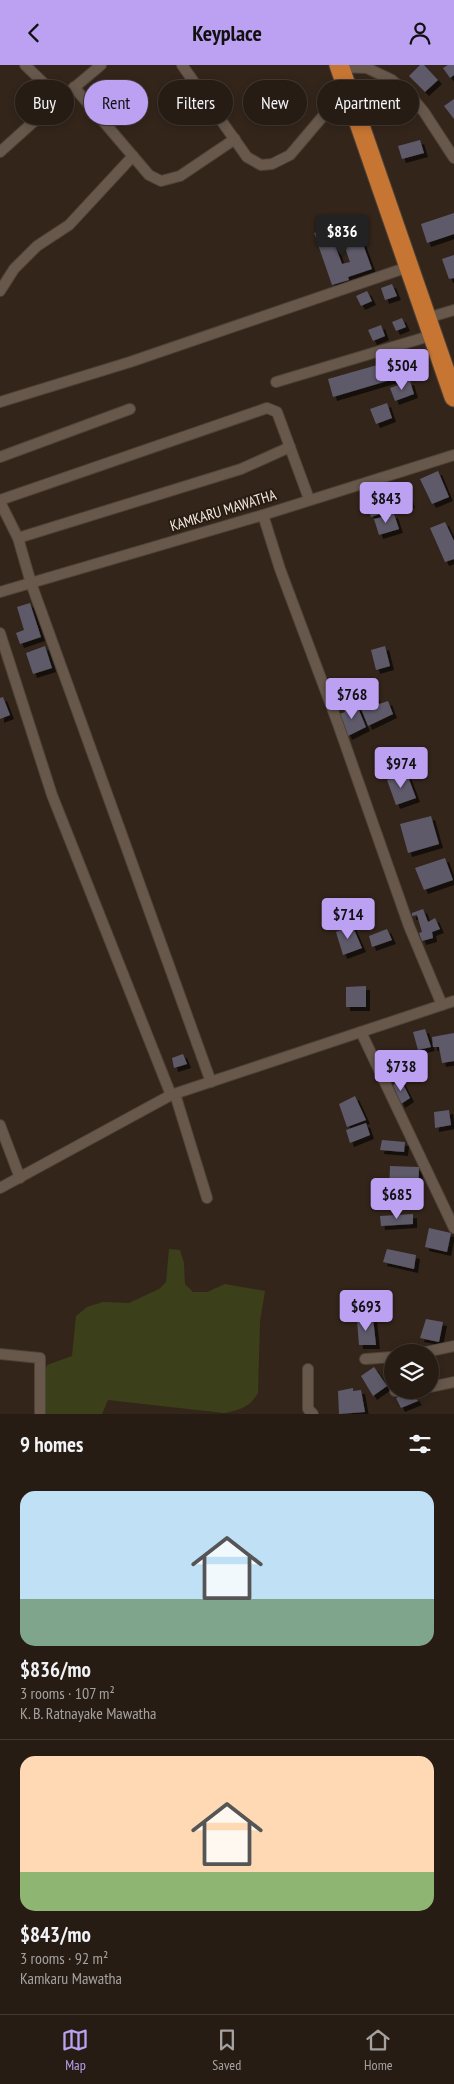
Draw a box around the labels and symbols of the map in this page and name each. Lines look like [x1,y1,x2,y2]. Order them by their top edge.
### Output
pin: $836 [312,215,372,257]
pin: $504 [372,349,432,391]
pin: $843 [356,481,416,524]
street label: KAMKARU MAWATHA [168,485,279,535]
pin: $768 [322,677,382,720]
pin: $974 [371,747,431,789]
pin: $714 [318,897,378,940]
pin: $738 [371,1049,431,1092]
pin: $685 [367,1177,427,1220]
pin: $693 [336,1289,396,1332]

